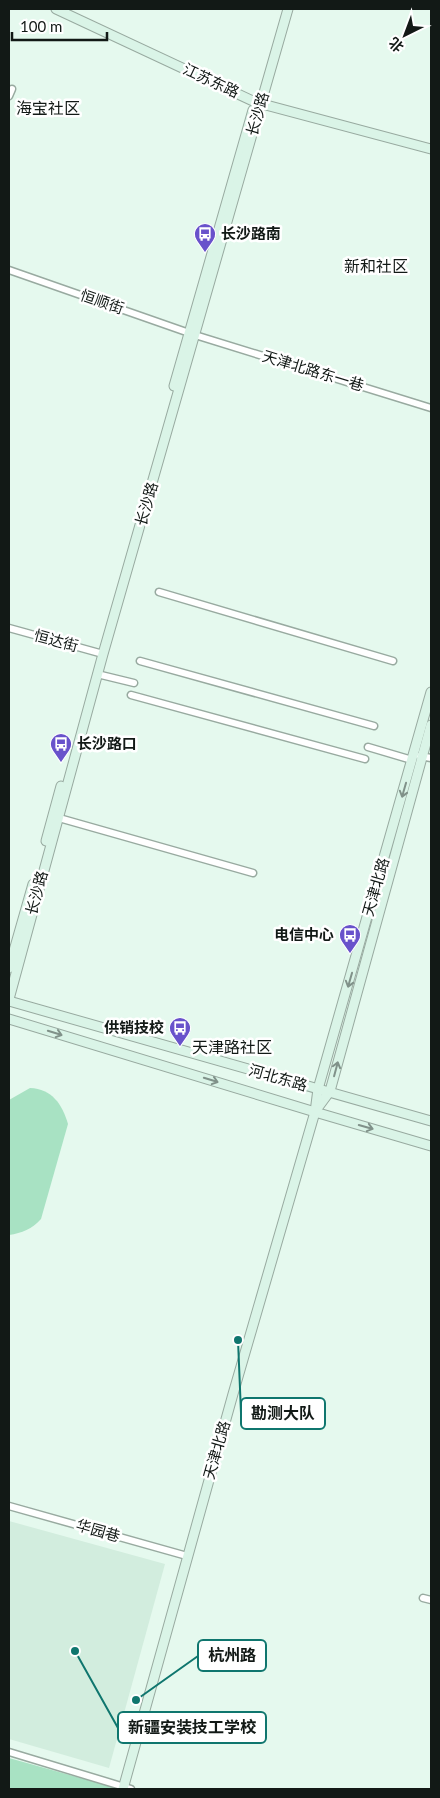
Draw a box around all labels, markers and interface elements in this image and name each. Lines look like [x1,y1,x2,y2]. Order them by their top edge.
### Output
scale bar [12,10,108,42]
north arrow [380,10,430,60]
text: 100 m [20,17,62,35]
text: 北 [385,34,407,56]
street label: 江苏东路 [180,59,242,101]
street label: 长沙路 [242,90,272,138]
district label: 海宝社区 [16,98,80,117]
bus stop icon: 长沙路南 [193,222,217,253]
place label: 长沙路南 [221,224,281,242]
district label: 新和社区 [344,256,408,275]
street label: 恒顺街 [78,285,127,317]
street label: 天津北路东一巷 [260,346,366,394]
street label: 长沙路 [131,480,161,528]
street label: 恒达街 [32,626,80,655]
bus stop icon: 长沙路口 [49,732,73,763]
place label: 长沙路口 [77,734,137,752]
one-way arrow [398,781,408,797]
street label: 天津北路 [358,855,392,918]
street label: 长沙路 [22,869,51,917]
bus stop icon: 电信中心 [338,923,362,954]
place label: 电信中心 [274,925,334,943]
one-way arrow [344,971,354,987]
bus stop icon: 供销技校 [168,1016,192,1047]
place label: 供销技校 [104,1018,164,1036]
one-way arrow [47,1028,63,1038]
district label: 天津路社区 [192,1037,272,1056]
street label: 河北东路 [247,1060,310,1094]
one-way arrow [332,1062,342,1078]
one-way arrow [202,1076,218,1086]
one-way arrow [358,1123,374,1133]
callout: 勘测大队 [241,1398,325,1429]
text: 勘测大队 [251,1403,315,1422]
street label: 天津北路 [199,1418,233,1481]
street label: 华园巷 [74,1515,122,1545]
callout: 杭州路 [198,1640,266,1671]
text: 杭州路 [208,1645,256,1664]
callout: 新疆安装技工学校 [118,1712,266,1743]
text: 新疆安装技工学校 [128,1717,257,1736]

